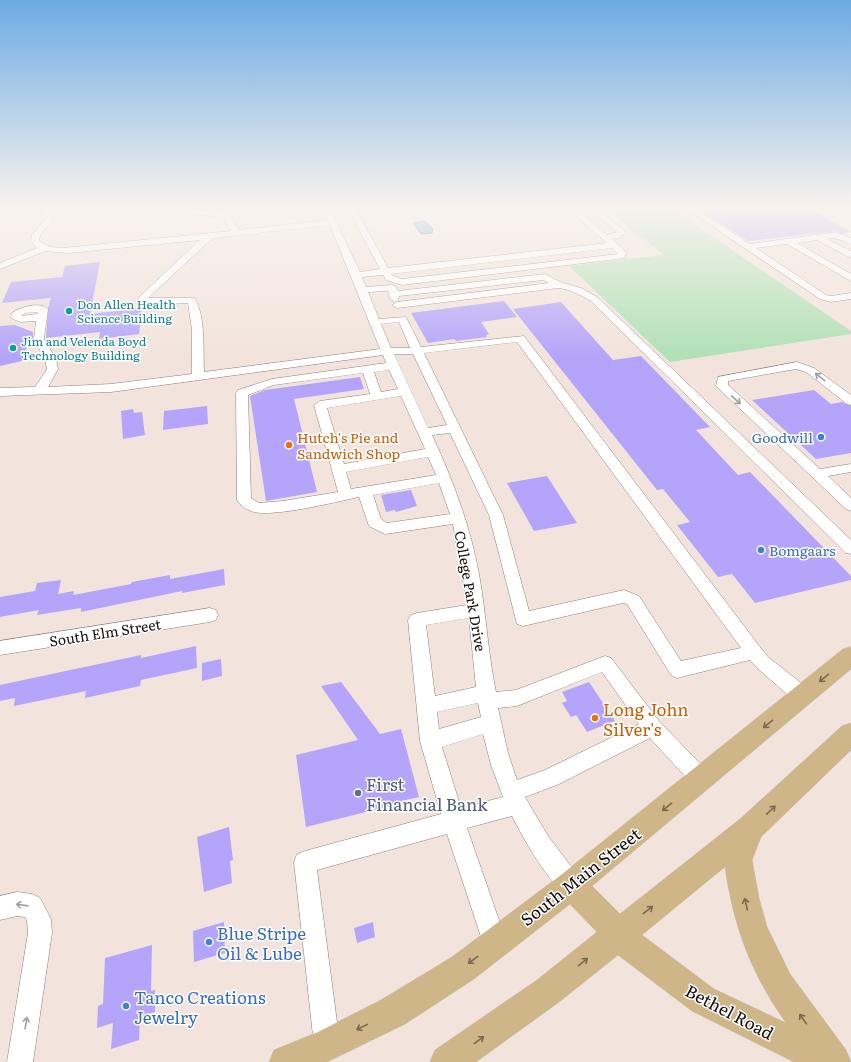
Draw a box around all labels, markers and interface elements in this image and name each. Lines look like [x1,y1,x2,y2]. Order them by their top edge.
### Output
place label: Don Allen Health Science Building [77,295,176,327]
marker: Don Allen Health Science Building [64,306,74,316]
place label: Jim and Velenda Boyd Technology Building [21,332,147,364]
marker: Jim and Velenda Boyd Technology Building [8,343,18,353]
one-way arrow [815,373,826,382]
one-way arrow [731,395,741,404]
place label: Hutch's Pie and Sandwich Shop [297,427,400,463]
place label: Goodwill [752,427,813,447]
marker: Goodwill [816,432,826,442]
marker: Hutch's Pie and Sandwich Shop [284,440,294,450]
street label: College Park Drive [451,529,491,653]
place label: Bomgaars [769,540,835,560]
marker: Bomgaars [756,545,766,555]
street label: South Elm Street [48,613,163,651]
one-way arrow [818,674,829,683]
place label: Long John Silver's [603,696,689,741]
marker: Long John Silver's [590,713,600,723]
one-way arrow [763,720,773,729]
place label: First Financial Bank [366,771,488,816]
marker: First Financial Bank [353,788,363,798]
one-way arrow [662,802,673,811]
one-way arrow [766,805,776,815]
street label: South Main Street [515,821,646,931]
one-way arrow [741,897,749,910]
one-way arrow [16,901,29,909]
one-way arrow [643,905,654,914]
place label: Blue Stripe Oil & Lube [217,920,306,965]
marker: Blue Stripe Oil & Lube [204,937,214,947]
one-way arrow [468,956,479,964]
one-way arrow [577,958,588,967]
street label: Bethel Road [681,977,779,1045]
place label: Tanco Creations Jewelry [134,984,266,1029]
marker: Tanco Creations Jewelry [121,1001,131,1011]
one-way arrow [799,1014,807,1025]
one-way arrow [22,1017,30,1030]
one-way arrow [357,1024,369,1031]
one-way arrow [473,1036,484,1044]

